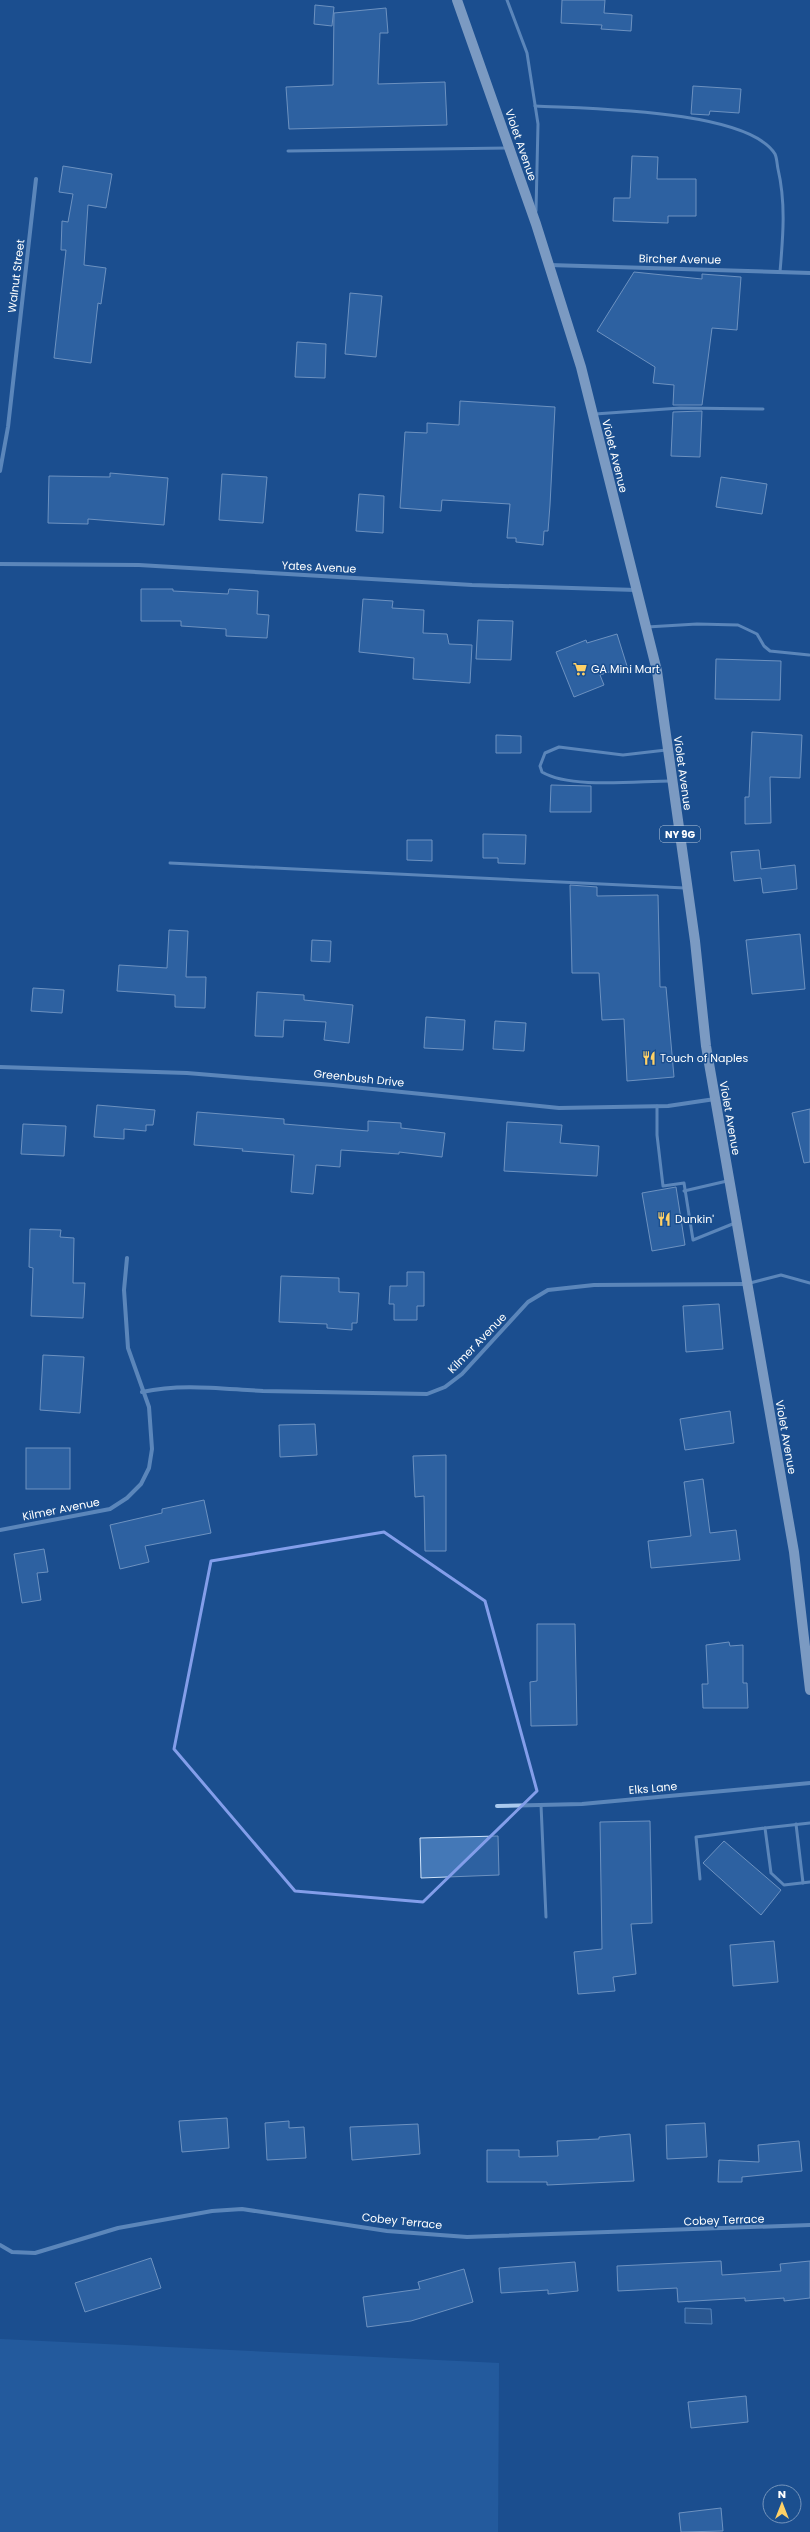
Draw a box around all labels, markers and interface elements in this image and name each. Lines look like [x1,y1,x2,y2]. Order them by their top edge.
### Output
street label: Violet Avenue [501,107,541,183]
street label: Walnut Street [4,238,28,314]
street label: Bircher Avenue [639,250,722,268]
street label: Violet Avenue [598,418,632,494]
street label: Yates Avenue [281,557,357,577]
supermarket icon: GA Mini Mart [572,661,588,677]
place label: GA Mini Mart [591,661,660,677]
street label: Violet Avenue [670,735,696,811]
road number: NY 9G [660,826,700,842]
restaurant icon: Touch of Naples [641,1050,657,1066]
place label: Touch of Naples [660,1050,748,1066]
street label: Greenbush Drive [313,1065,405,1091]
street label: Violet Avenue [716,1080,744,1156]
restaurant icon: Dunkin' [656,1211,672,1227]
place label: Dunkin' [675,1211,714,1227]
street label: Kilmer Avenue [444,1309,510,1377]
street label: Violet Avenue [772,1399,800,1475]
street label: Kilmer Avenue [21,1494,101,1524]
street label: Elks Lane [628,1778,678,1798]
street label: Cobey Terrace [361,2209,443,2233]
street label: Cobey Terrace [683,2211,765,2229]
north arrow [762,2484,802,2524]
text: N [778,2486,786,2502]

